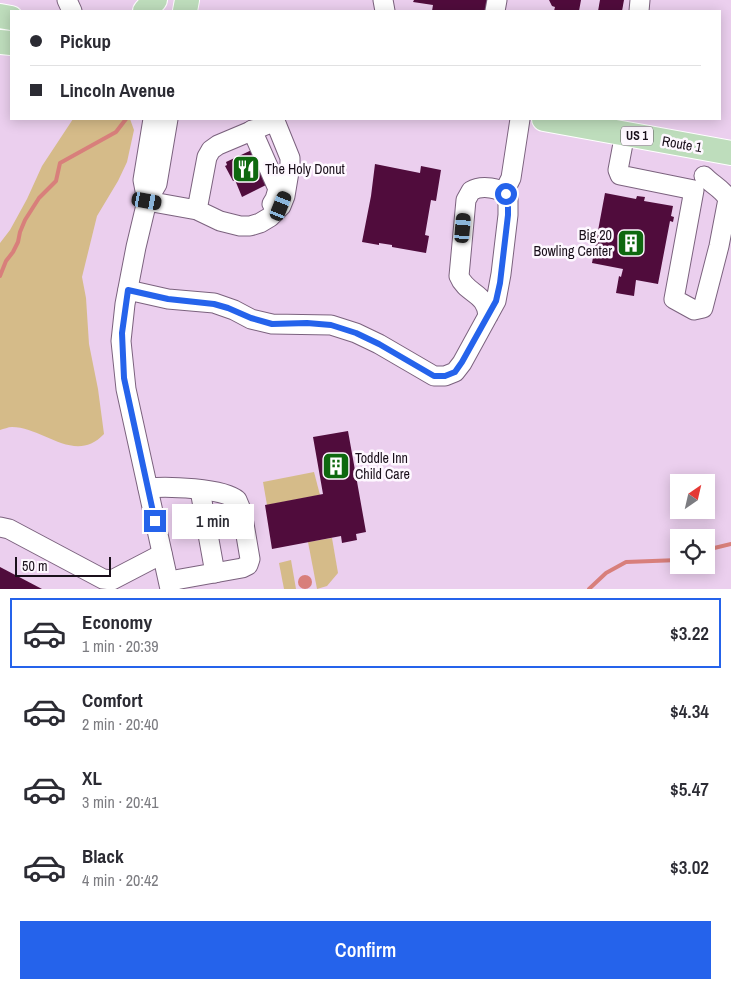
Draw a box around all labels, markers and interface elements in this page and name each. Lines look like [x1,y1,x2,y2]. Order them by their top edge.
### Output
text: Pickup [60,28,111,54]
text: Lincoln Avenue [60,77,175,103]
road number: US 1 [621,126,653,146]
street label: Route 1 [661,132,704,156]
restaurant icon: The Holy Donut [231,154,261,184]
place label: The Holy Donut [265,160,345,178]
route start [495,183,517,205]
car [268,189,293,223]
car [130,191,163,211]
car [454,212,471,244]
place label: Big 20 Bowling Center [534,226,612,260]
building icon: Big 20 Bowling Center [616,228,646,258]
place label: Toddle Inn Child Care [355,449,410,483]
building icon: Toddle Inn Child Care [321,451,351,481]
north arrow [670,474,715,519]
map controls [670,474,715,574]
callout: 1 min [172,504,255,538]
route end [144,510,166,532]
text: 1 min [196,510,230,532]
button: locate [670,529,715,574]
scale bar [15,554,111,577]
text: 50 m [22,557,48,575]
text: Economy [82,609,152,635]
icon: car [22,611,67,656]
text: $3.22 [670,620,709,646]
text: 1 min · 20:39 [82,635,159,657]
text: Comfort [82,687,143,713]
icon: car [22,689,67,734]
text: $4.34 [670,698,709,724]
text: 2 min · 20:40 [82,713,159,735]
text: XL [82,765,102,791]
icon: car [22,767,67,812]
text: $5.47 [670,776,709,802]
text: 3 min · 20:41 [82,791,159,813]
text: Black [82,843,124,869]
icon: car [22,845,67,890]
text: $3.02 [670,854,709,880]
text: 4 min · 20:42 [82,869,159,891]
button: Confirm [20,921,711,979]

